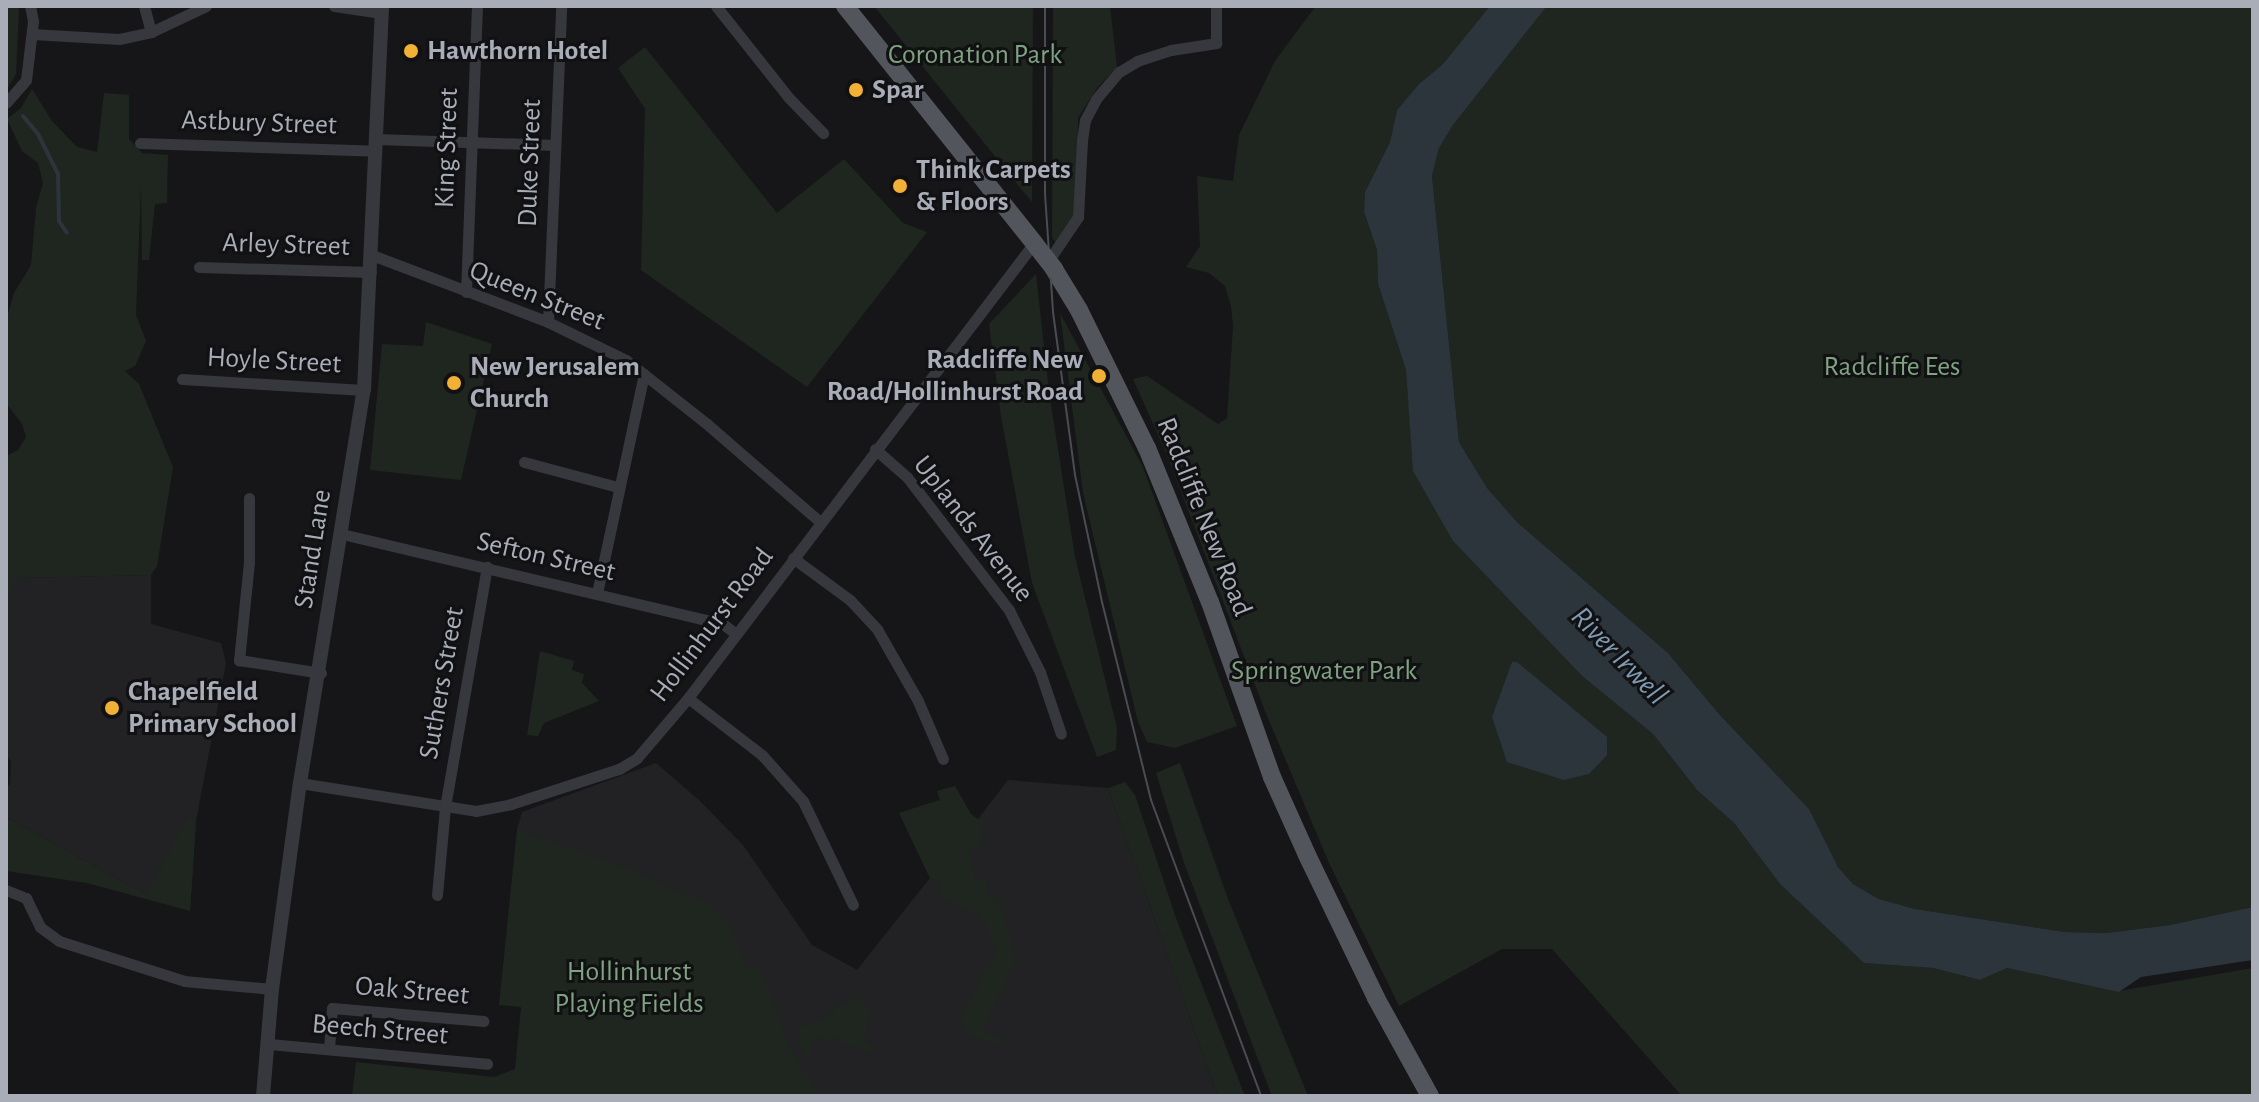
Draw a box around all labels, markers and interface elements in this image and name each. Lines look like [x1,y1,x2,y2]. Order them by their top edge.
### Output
place label: Hawthorn Hotel [427,34,608,68]
park label: Coronation Park [888,38,1062,72]
marker: Hawthorn Hotel [402,42,420,60]
place label: Spar [872,73,923,107]
marker: Spar [847,81,865,99]
street label: King Street [428,87,466,209]
street label: Duke Street [511,98,549,228]
street label: Astbury Street [181,103,337,143]
place label: Think Carpets & Floors [916,153,1071,219]
marker: Think Carpets & Floors [891,177,909,195]
street label: Arley Street [222,226,350,264]
street label: Queen Street [464,254,610,338]
street label: Hoyle Street [206,341,342,381]
place label: Radcliffe New Road/Hollinhurst Road [827,343,1083,409]
place label: New Jerusalem Church [470,350,640,416]
park label: Radcliffe Ees [1824,350,1960,384]
marker: Radcliffe New Road/Hollinhurst Road [1090,367,1108,385]
marker: New Jerusalem Church [445,374,463,392]
street label: Radcliffe New Road [1149,413,1259,621]
street label: Uplands Avenue [905,449,1041,609]
street label: Stand Lane [287,487,339,611]
street label: Sefton Street [473,525,619,589]
street label: Hollinhurst Road [643,541,781,709]
water label: River Irwell [1563,599,1675,713]
street label: Suthers Street [412,604,472,762]
park label: Springwater Park [1231,654,1417,688]
place label: Chapelfield Primary School [128,675,297,741]
marker: Chapelfield Primary School [103,699,121,717]
park label: Hollinhurst Playing Fields [554,955,704,1021]
street label: Oak Street [354,969,470,1013]
street label: Beech Street [311,1007,449,1053]

